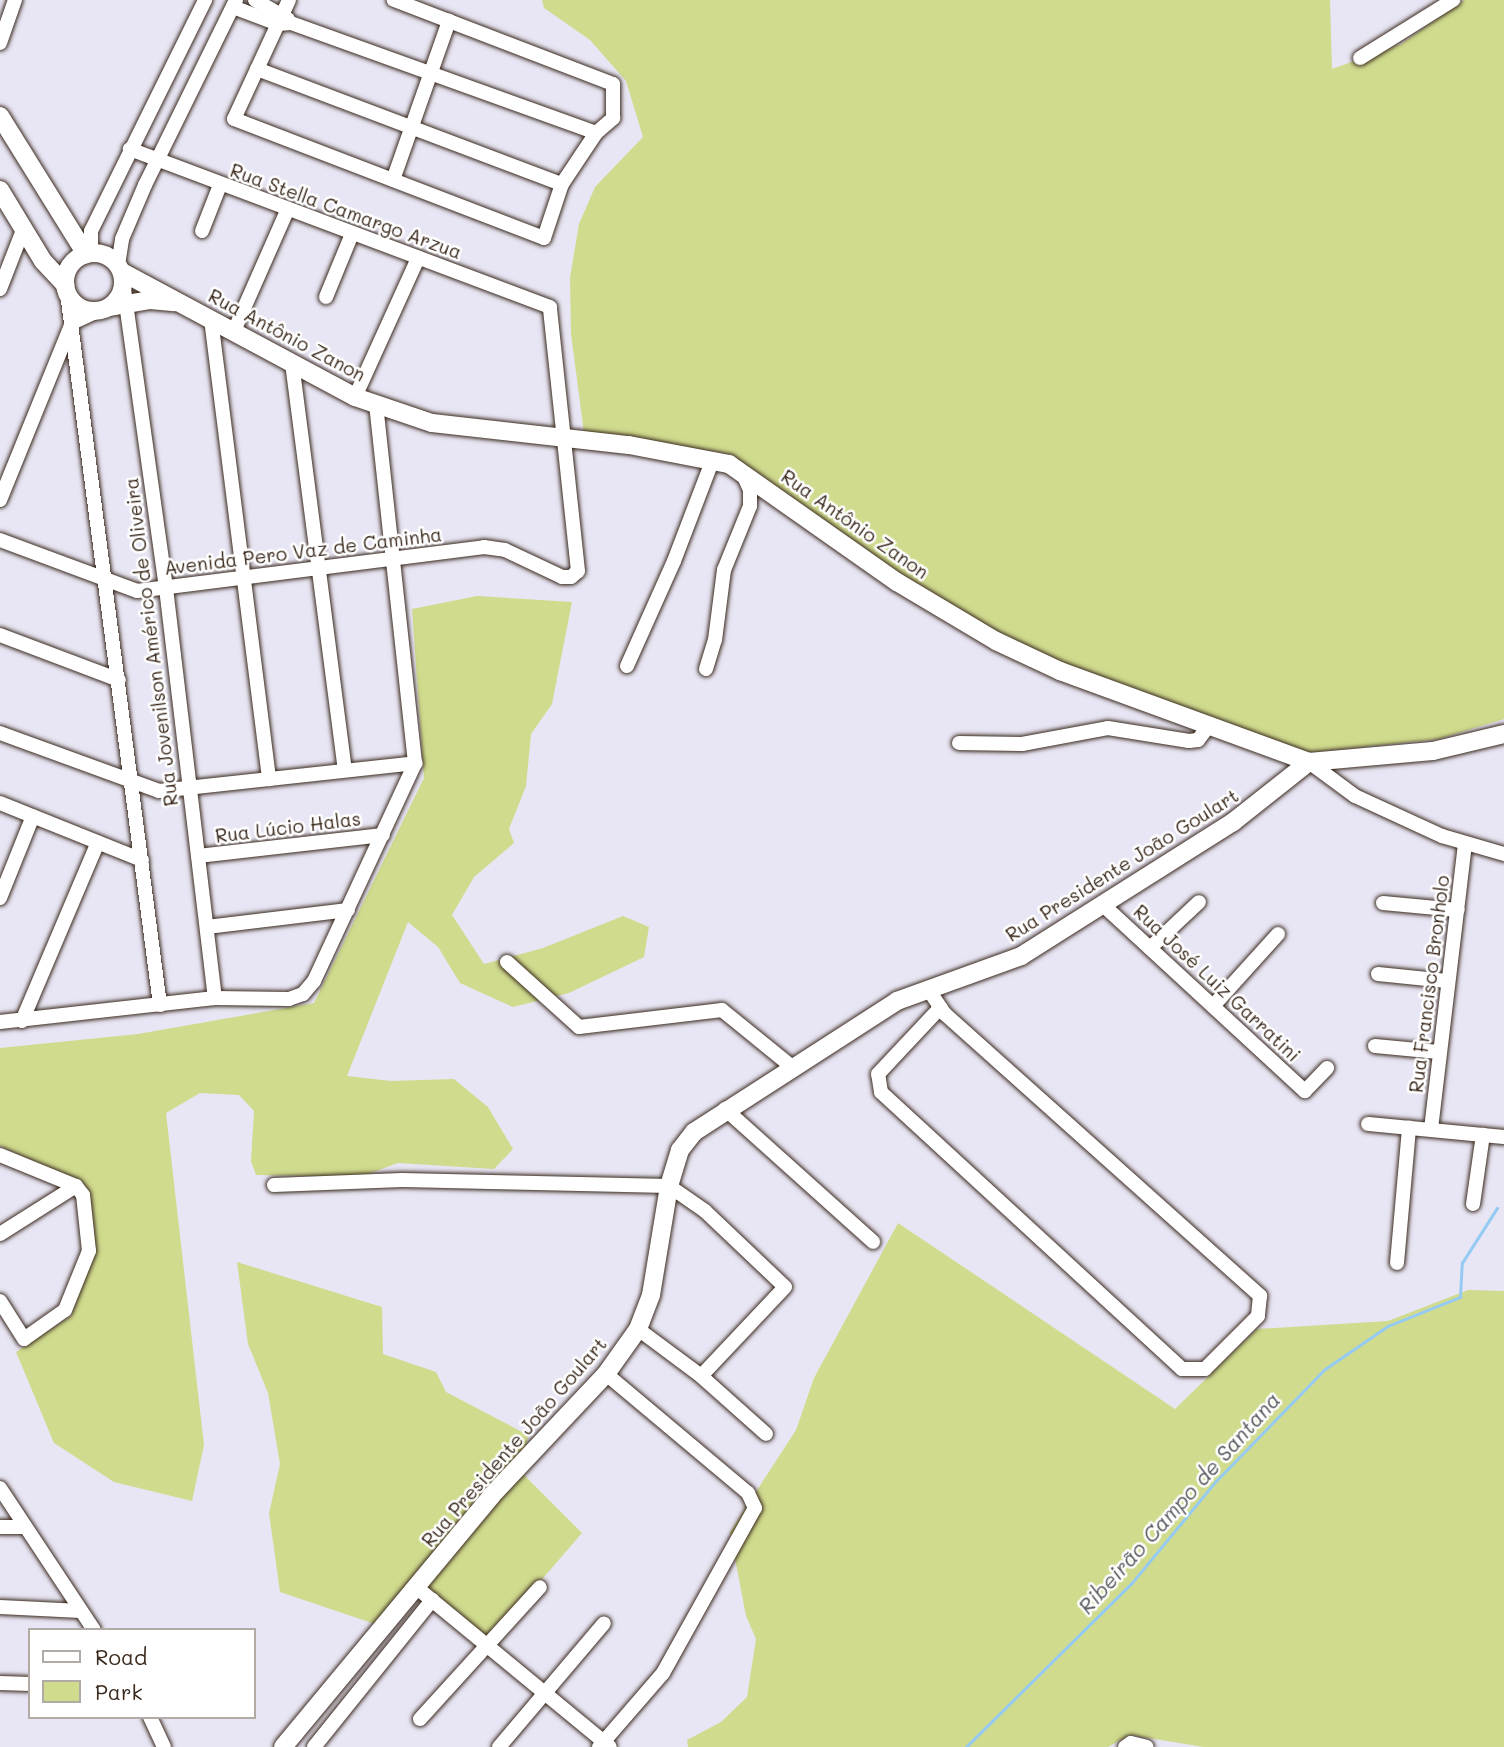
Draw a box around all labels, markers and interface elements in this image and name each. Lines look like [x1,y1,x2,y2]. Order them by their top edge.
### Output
street label: Rua Stella Camargo Arzua [227,158,465,264]
street label: Rua Antônio Zanon [205,284,369,386]
street label: Rua Antônio Zanon [777,465,933,583]
street label: Rua Jovenilson Américo de Oliveira [120,477,182,807]
street label: Avenida Pero Vaz de Caminha [163,523,443,579]
street label: Rua Presidente João Goulart [1001,784,1243,946]
street label: Rua Lúcio Halas [214,807,362,847]
street label: Rua Francisco Bronholo [1404,874,1454,1094]
street label: Rua José Luiz Garratini [1129,900,1305,1066]
street label: Rua Presidente João Goulart [417,1333,611,1551]
water label: Ribeirão Campo de Santana [1073,1387,1285,1619]
legend [28,1628,256,1719]
text: Road [95,1643,147,1670]
text: Park [95,1678,143,1705]

